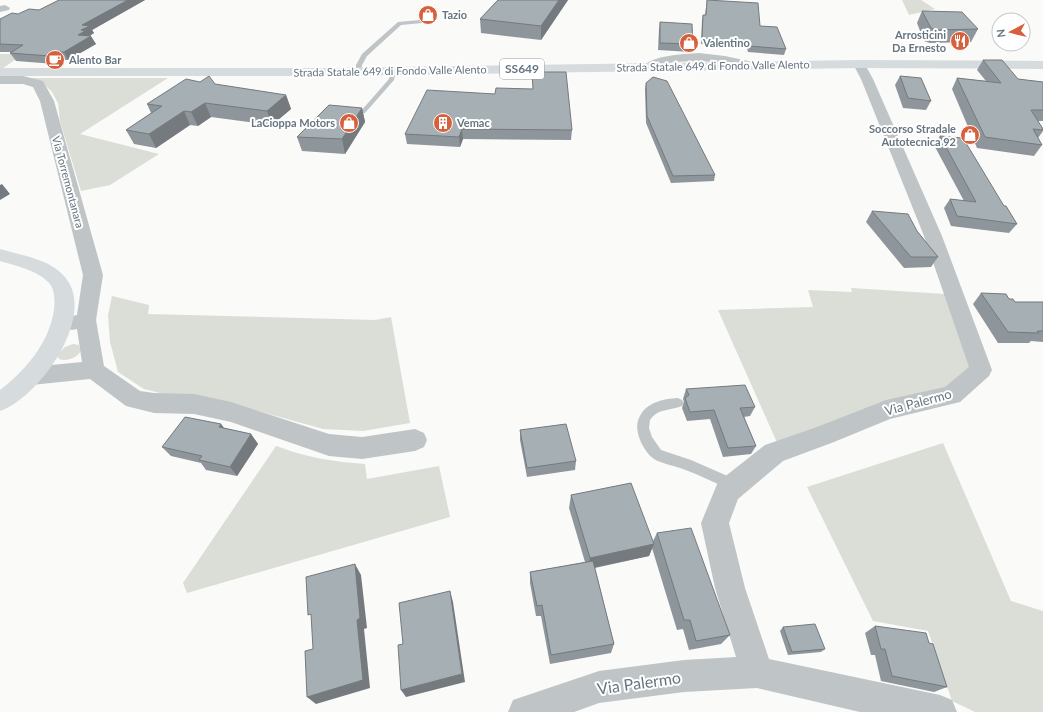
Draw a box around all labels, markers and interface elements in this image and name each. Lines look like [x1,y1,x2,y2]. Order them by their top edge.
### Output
shop icon: Tazio [417,4,439,26]
place label: Tazio [442,8,467,21]
north arrow [991,12,1031,52]
place label: Arrosticini Da Ernesto [892,28,946,54]
text: N [994,28,1008,38]
restaurant icon: Arrosticini Da Ernesto [949,30,971,52]
shop icon: Valentino [678,32,700,54]
place label: Valentino [702,36,750,49]
cafe icon: Alento Bar [44,49,66,71]
place label: Alento Bar [68,53,122,66]
street label: Strada Statale 649 di Fondo Valle Alento [616,57,810,74]
road number: SS649 [500,59,544,79]
street label: Strada Statale 649 di Fondo Valle Alento [293,62,487,79]
shop icon: LaCioppa Motors [338,112,360,134]
building icon: Vemac [432,112,454,134]
place label: LaCioppa Motors [251,116,335,129]
place label: Vemac [456,116,490,129]
place label: Soccorso Stradale Autotecnica 92 [869,122,956,148]
shop icon: Soccorso Stradale Autotecnica 92 [959,124,981,146]
street label: Via Torremontanara [50,134,87,229]
street label: Via Palermo [883,385,953,419]
street label: Via Palermo [596,667,682,698]

